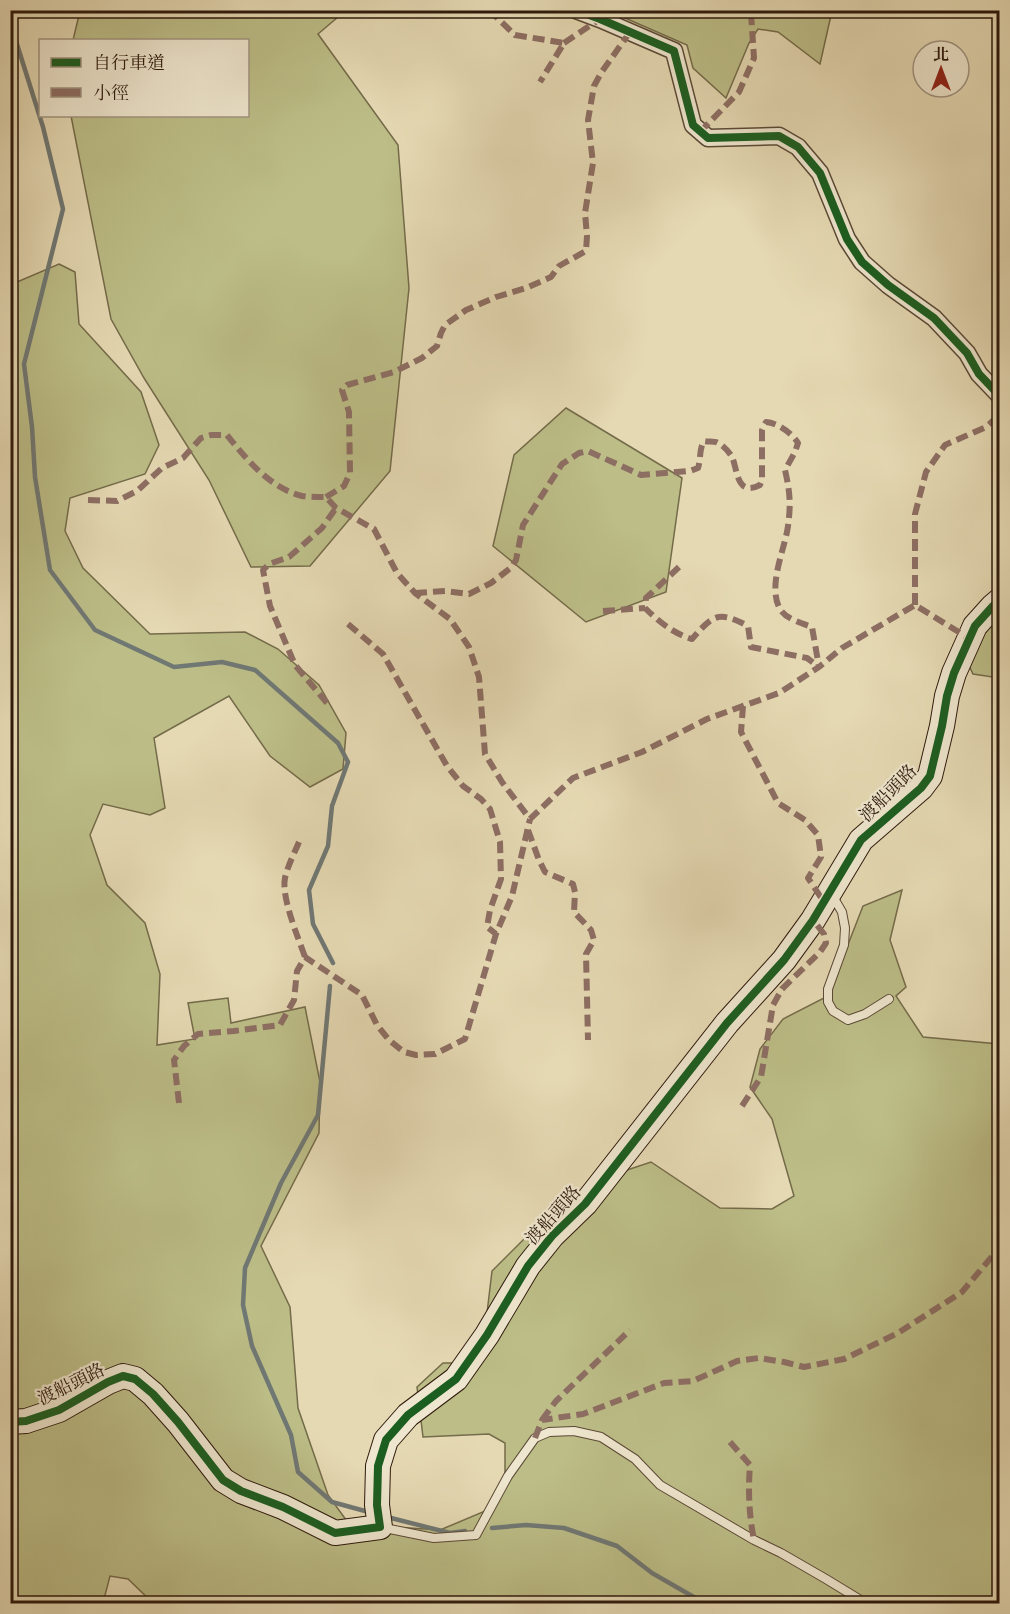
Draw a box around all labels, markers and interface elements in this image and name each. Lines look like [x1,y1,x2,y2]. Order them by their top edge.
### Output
legend [39,39,249,117]
north arrow [911,39,971,99]
text: 北 [933,45,949,64]
text: 自行車道 [93,53,165,74]
text: 小徑 [93,83,129,104]
street label: 渡船頭路 [855,760,921,826]
street label: 渡船頭路 [521,1182,585,1249]
street label: 渡船頭路 [34,1359,108,1410]

